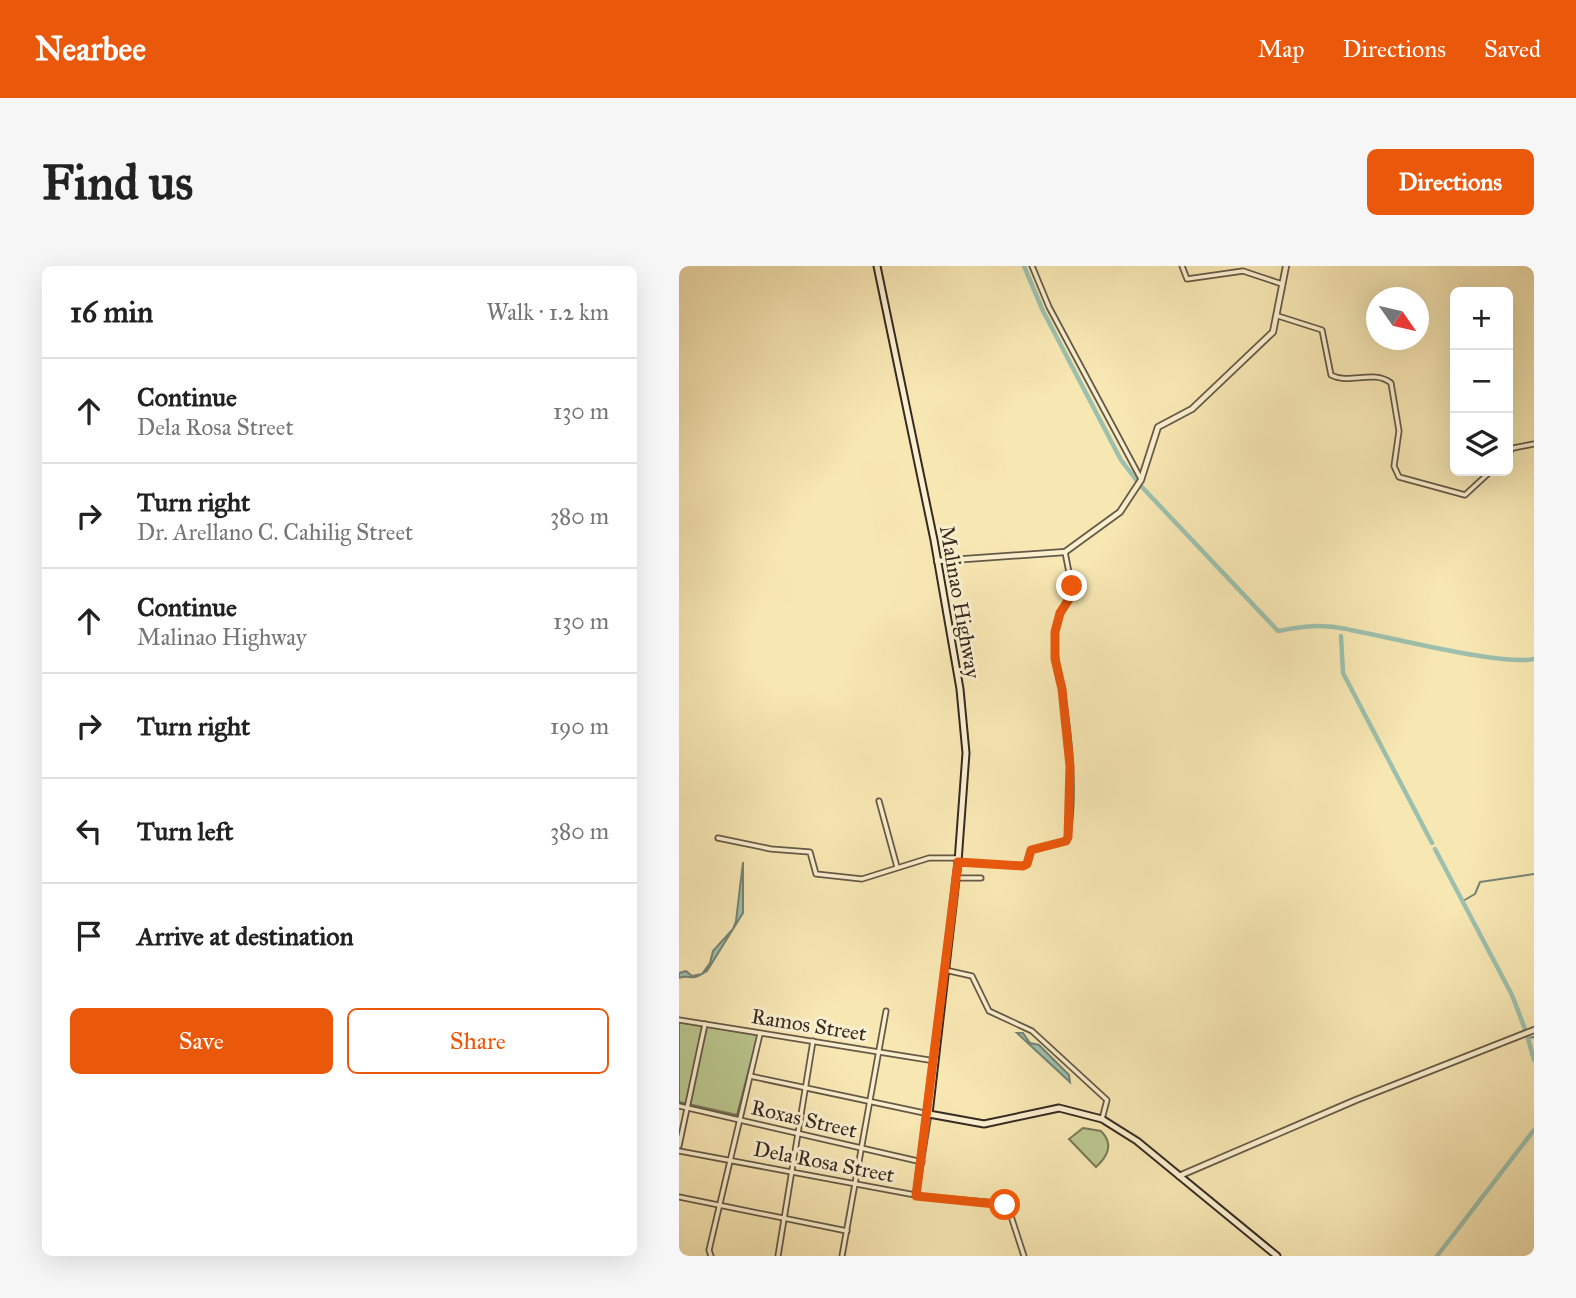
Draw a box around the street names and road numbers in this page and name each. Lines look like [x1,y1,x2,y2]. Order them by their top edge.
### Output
street label: Malinao Highway [934,524,986,682]
street label: Ramos Street [750,1003,869,1047]
street label: Roxas Street [749,1094,860,1144]
street label: Dela Rosa Street [751,1136,897,1189]

